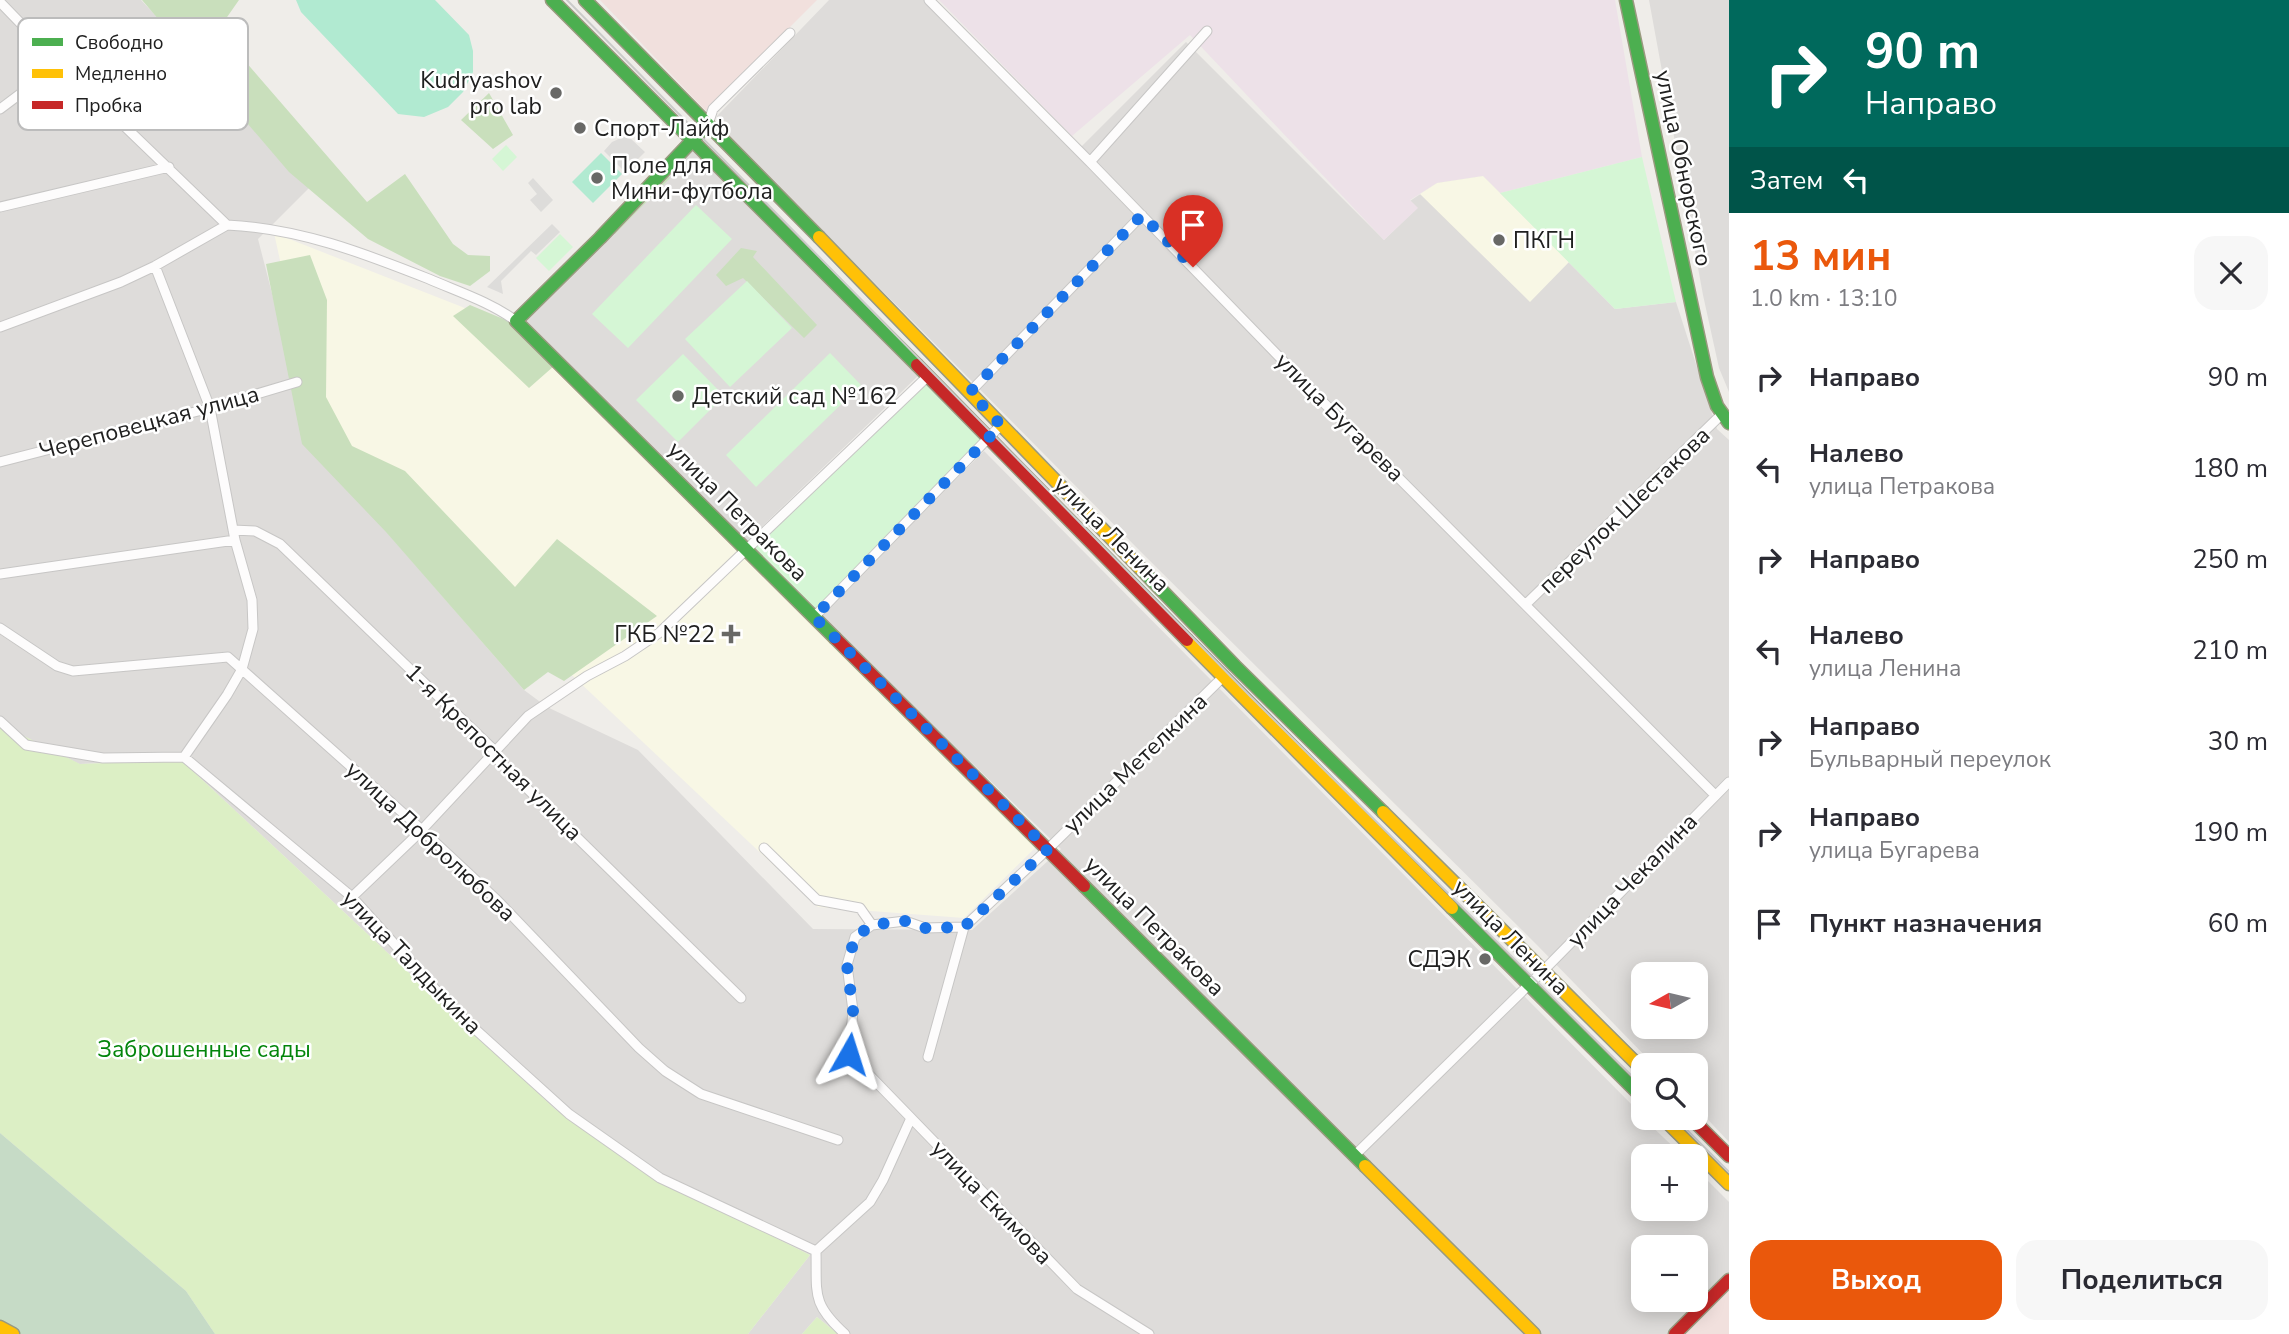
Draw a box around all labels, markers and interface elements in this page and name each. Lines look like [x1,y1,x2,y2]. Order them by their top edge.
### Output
legend [18,18,248,130]
text: 90 m [1865,18,1980,85]
icon: right [1750,28,1841,119]
text: Свободно [75,30,164,56]
text: Медленно [75,61,167,87]
place label: Kudryashov pro lab [420,65,542,122]
street label: улица Обнорского [1648,67,1719,269]
text: Направо [1865,82,1997,125]
marker: Kudryashov pro lab [548,85,564,101]
text: Пробка [75,93,142,119]
place label: Спорт-Лайф [594,113,729,144]
marker: Спорт-Лайф [572,120,588,136]
place label: Поле для Мини-футбола [611,150,773,207]
icon: left [1837,161,1875,199]
text: Затем [1750,163,1823,198]
marker: Поле для Мини-футбола [589,170,605,186]
pin [1163,195,1223,267]
icon: arrive [1174,206,1212,244]
place label: ПКГН [1513,225,1575,256]
text: 13 мин [1750,228,1891,285]
marker: ПКГН [1491,232,1507,248]
button: close [2194,236,2268,310]
text: 1.0 km · 13:10 [1750,283,1897,314]
street label: улица Бугарева [1268,346,1411,489]
icon: right [1750,359,1788,397]
text: Направо [1809,360,1920,395]
text: 90 m [2208,360,2268,395]
street label: Череповецкая улица [36,378,262,467]
place label: Детский сад №162 [692,381,897,412]
marker: Детский сад №162 [670,388,686,404]
street label: переулок Шестакова [1532,420,1717,601]
street label: улица Петракова [661,435,814,588]
text: Налево [1809,436,1904,471]
icon: left [1750,450,1788,488]
text: 180 m [2192,451,2268,486]
street label: улица Ленина [1047,470,1176,599]
text: улица Петракова [1809,471,1995,502]
icon: right [1750,541,1788,579]
text: Направо [1809,542,1920,577]
text: 250 m [2192,542,2268,577]
text: Налево [1809,618,1904,653]
place label: ГКБ №22 [614,619,715,650]
marker: ГКБ №22 [721,624,741,644]
icon: left [1750,632,1788,670]
text: 210 m [2192,633,2268,668]
text: улица Ленина [1809,653,1961,684]
street label: 1-я Крепостная улица [398,657,589,848]
street label: улица Метелкина [1056,686,1214,840]
text: Направо [1809,709,1920,744]
icon: right [1750,723,1788,761]
text: 30 m [2208,724,2268,759]
text: Бульварный переулок [1809,744,2051,775]
street label: улица Добролюбова [339,754,523,929]
text: Направо [1809,800,1920,835]
street label: улица Чекалина [1560,807,1704,954]
icon: right [1750,814,1788,852]
text: 190 m [2192,815,2268,850]
text: улица Бугарева [1809,835,1980,866]
street label: улица Петракова [1078,850,1231,1003]
street label: улица Ленина [1446,873,1575,1002]
street label: улица Талдыкина [335,883,489,1041]
icon: arrive [1750,905,1788,943]
text: Пункт назначения [1809,906,2042,941]
text: 60 m [2208,906,2268,941]
place label: СДЭК [1407,944,1471,975]
marker: СДЭК [1477,951,1493,967]
north arrow [1631,962,1708,1040]
map controls [1631,962,1708,1312]
position arrow [812,1017,886,1091]
park label: Заброшенные сады [97,1034,311,1065]
button: search [1631,1053,1708,1130]
street label: улица Екимова [924,1133,1059,1271]
button: + [1631,1144,1708,1221]
button: − [1631,1235,1708,1312]
button: Выход [1750,1240,2002,1320]
button: Поделиться [2016,1240,2268,1320]

